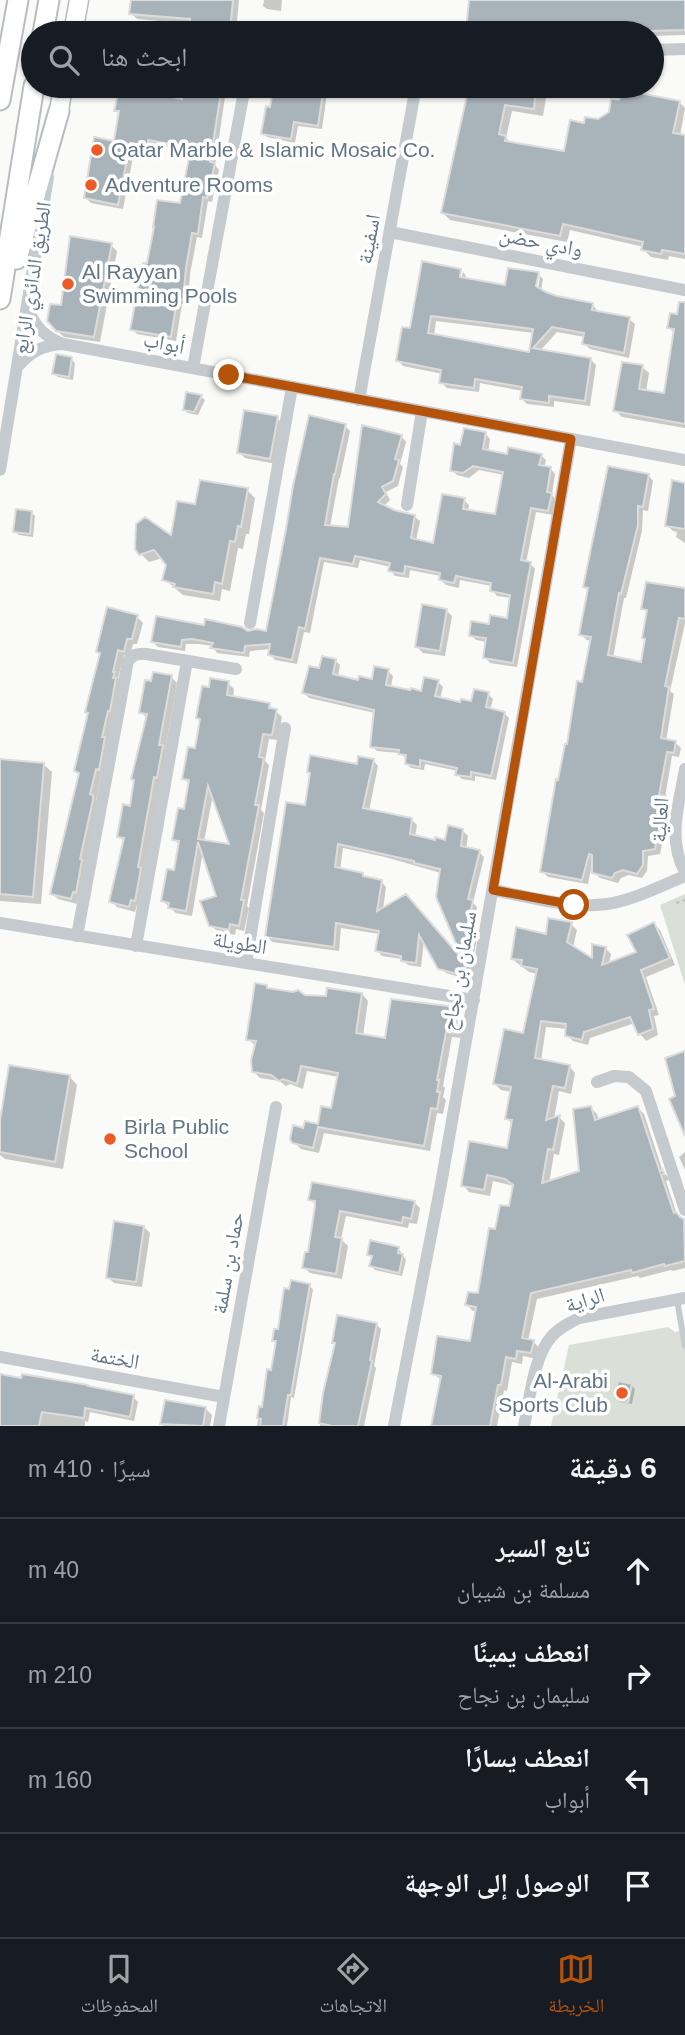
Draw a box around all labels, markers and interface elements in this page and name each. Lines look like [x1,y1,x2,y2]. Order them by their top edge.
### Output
search box [21,21,664,98]
icon: search [45,41,83,79]
text: ابحث هنا [101,42,188,72]
place label: Qatar Marble & Islamic Mosaic Co. [111,138,435,161]
marker: Qatar Marble & Islamic Mosaic Co. [89,142,105,158]
place label: Adventure Rooms [105,173,273,196]
marker: Adventure Rooms [83,177,99,193]
street label: الطريق الدائري الرابع [8,200,60,357]
street label: اسفينة [353,212,385,266]
street label: وادي حضن [497,222,585,266]
place label: Al Rayyan Swimming Pools [82,260,237,307]
marker: Al Rayyan Swimming Pools [60,276,76,292]
street label: أبواب [141,327,187,358]
route end [213,359,244,390]
street label: العالية [646,797,673,843]
route start [558,889,589,920]
street label: سليمان بن نجاح [437,909,482,1033]
street label: الطويلة [211,927,269,958]
place label: Birla Public School [124,1115,229,1162]
marker: Birla Public School [102,1131,118,1147]
street label: حماد بن سلمة [207,1210,250,1316]
street label: الراية [563,1283,607,1317]
street label: الختمة [89,1342,141,1373]
place label: Al-Arabi Sports Club [498,1369,608,1416]
marker: Al-Arabi Sports Club [614,1385,630,1401]
text: 6 دقيقة [569,1451,657,1484]
text: سيرًا · 410 m [28,1456,151,1482]
text: تابع السير [496,1533,590,1563]
icon: ahead [619,1552,657,1590]
text: 40 m [28,1557,79,1583]
text: مسلمة بن شيبان [457,1577,590,1603]
text: انعطف يمينًا [473,1638,590,1668]
icon: right [619,1657,657,1695]
text: 210 m [28,1662,92,1688]
text: سليمان بن نجاح [458,1682,590,1708]
text: انعطف يسارًا [465,1743,590,1773]
icon: left [619,1762,657,1800]
text: 160 m [28,1767,92,1793]
text: أبواب [544,1787,590,1813]
icon: arrive [619,1867,657,1905]
text: الوصول إلى الوجهة [405,1868,590,1898]
tab: المحفوظات [81,1950,158,2024]
tab: الاتجاهات [319,1950,387,2024]
tab: الخريطة [548,1950,604,2024]

